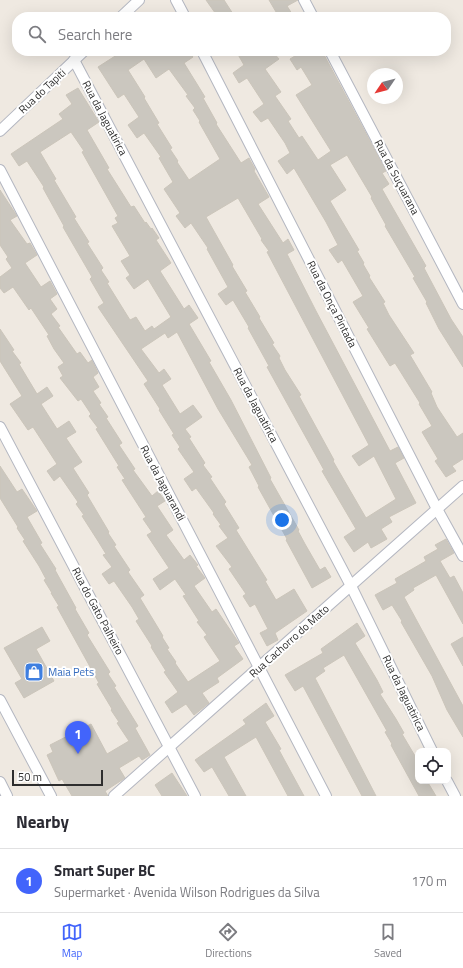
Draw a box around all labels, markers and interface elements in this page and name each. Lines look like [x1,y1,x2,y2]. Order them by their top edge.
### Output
search box [12,12,451,56]
icon: search [26,23,48,45]
text: Search here [58,23,132,46]
street label: Rua do Tapiti [15,65,69,117]
north arrow [367,68,403,104]
street label: Rua da Jaguatirica [79,78,132,159]
street label: Rua da Suçuarana [370,137,424,218]
street label: Rua da Onça Pintada [303,258,361,351]
street label: Rua da Jaguatirica [230,365,283,446]
street label: Rua da Jaguarandi [136,442,190,524]
your location [272,510,292,530]
street label: Rua do Gato Palheiro [68,564,128,658]
street label: Rua Cachorro do Mato [245,601,333,681]
street label: Rua da Jaguatirica [379,652,430,734]
shop icon: Maia Pets [23,661,45,683]
place label: Maia Pets [48,664,94,680]
pin: 1 [65,721,91,754]
map controls [415,748,451,784]
button: locate [415,748,451,784]
scale bar [12,768,103,787]
text: 50 m [18,769,42,785]
text: Nearby [16,809,69,835]
text: Smart Super BC [54,859,155,882]
text: 1 [25,871,33,891]
text: 170 m [411,871,447,891]
text: Supermarket · Avenida Wilson Rodrigues da Silva [54,882,320,902]
tab: Map [61,921,83,961]
tab: Directions [205,921,252,961]
tab: Saved [374,921,402,961]

